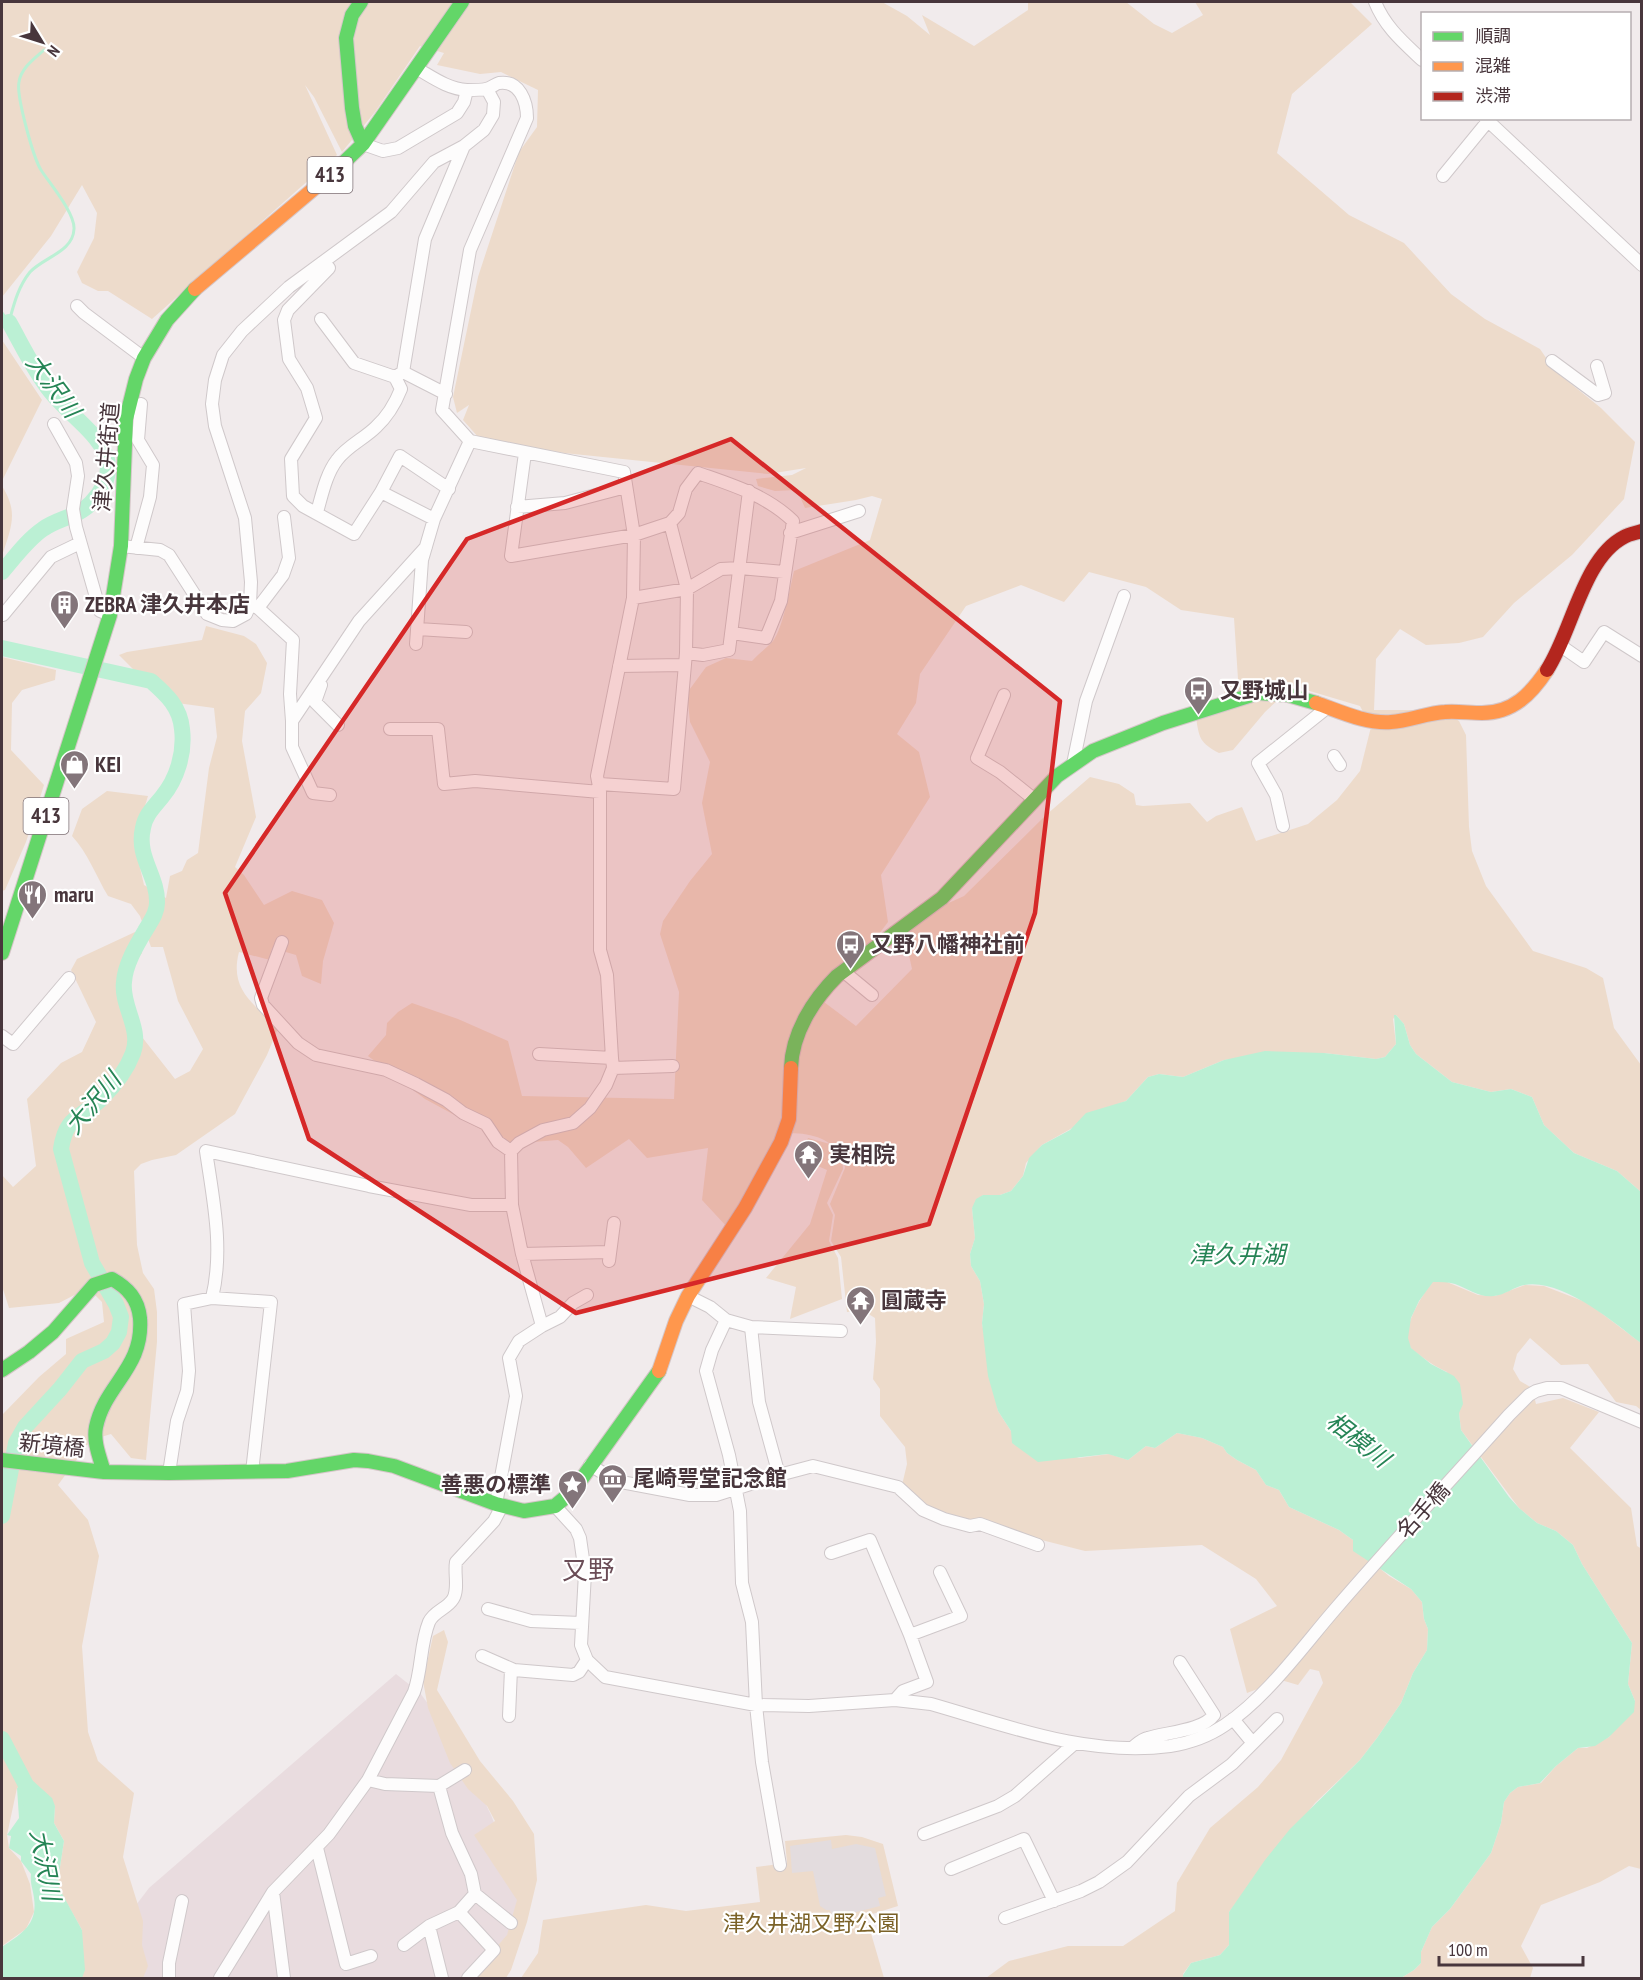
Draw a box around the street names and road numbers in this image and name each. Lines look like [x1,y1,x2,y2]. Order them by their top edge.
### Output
road number: 413 [308,157,352,193]
street label: 津久井街道 [87,401,125,513]
road number: 413 [24,798,68,834]
street label: 新境橋 [18,1428,86,1462]
street label: 名手橋 [1391,1476,1455,1544]

